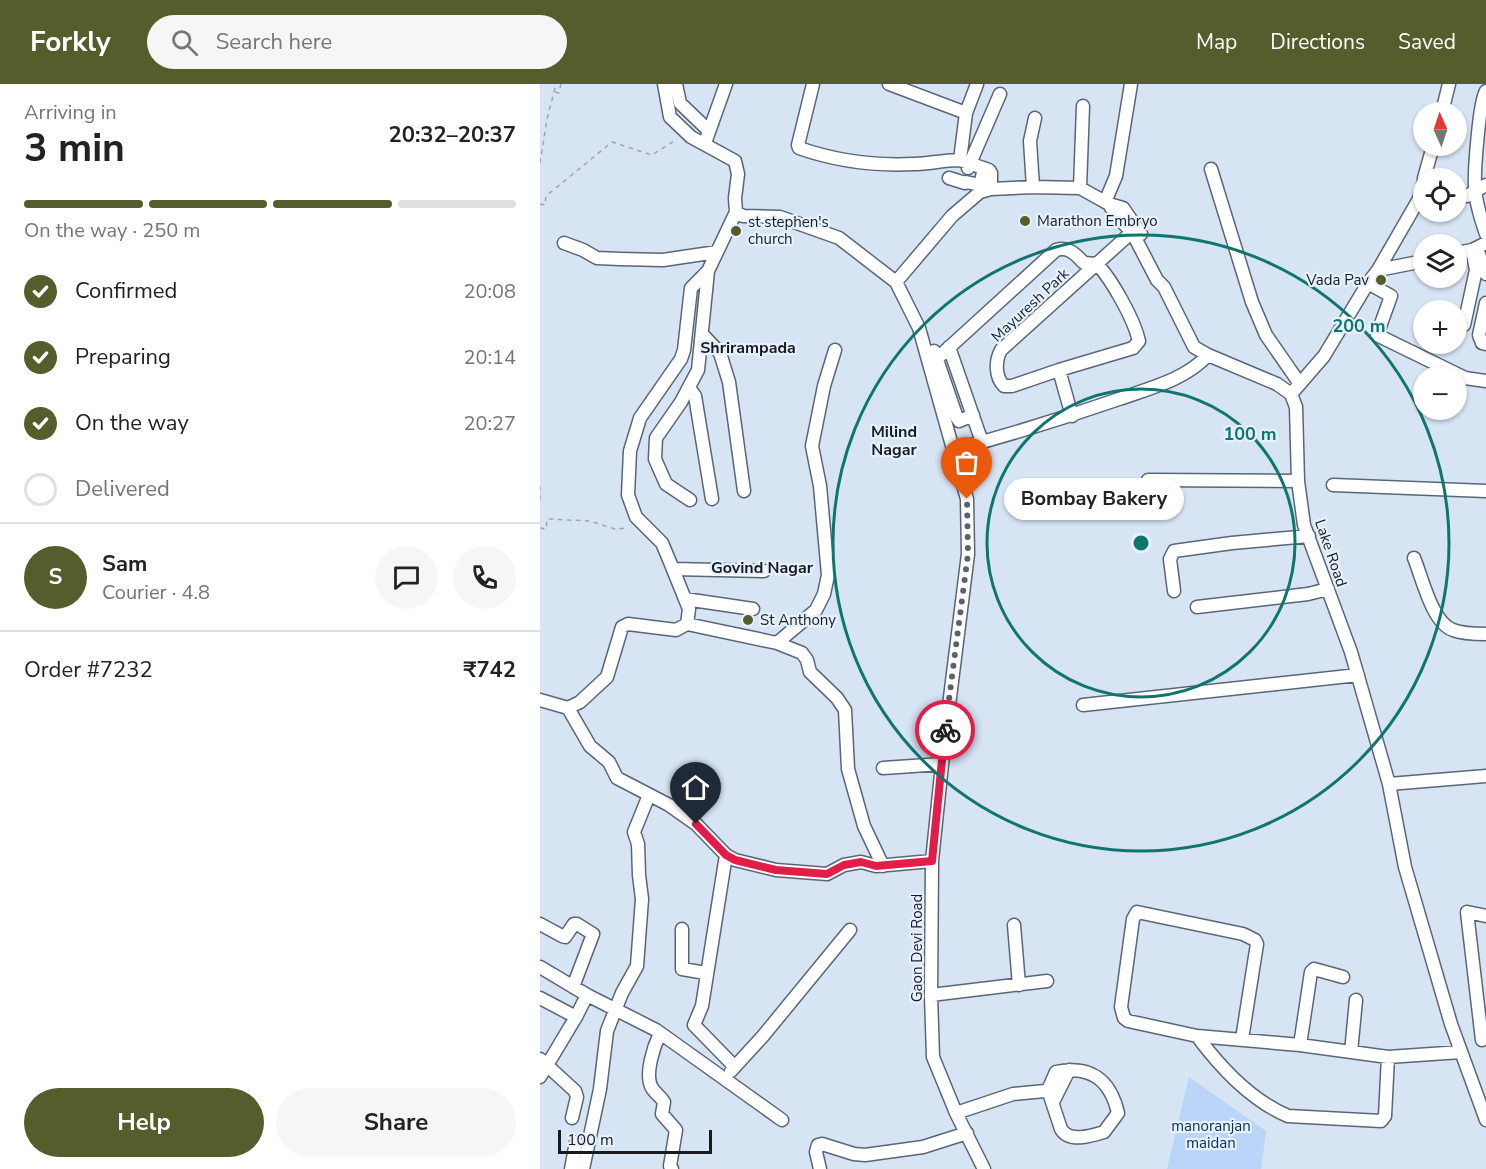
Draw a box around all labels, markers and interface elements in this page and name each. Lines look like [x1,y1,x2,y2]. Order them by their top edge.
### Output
search box [147,15,567,69]
text: Forkly [30,23,111,61]
icon: search [168,26,201,59]
text: Search here [216,27,332,57]
text: Map [1196,28,1237,56]
text: Directions [1270,28,1365,56]
text: Saved [1398,28,1456,56]
text: Arriving in [24,99,117,126]
north arrow [1413,102,1467,156]
map controls [1413,102,1467,420]
text: 20:32–20:37 [388,120,516,150]
text: 3 min [24,122,125,175]
button: locate [1413,168,1467,222]
place label: Marathon Embryo [1037,211,1158,231]
place label: st stephen's church [748,212,829,249]
marker: Marathon Embryo [1018,214,1032,228]
text: On the way · 250 m [24,217,200,244]
marker: st stephen's church [729,224,743,238]
button: layers [1413,234,1467,288]
street label: Mayuresh Park [987,263,1074,346]
place label: Vada Pav [1305,270,1369,290]
marker: Vada Pav [1374,273,1388,287]
icon: check [24,275,57,308]
text: Confirmed [75,276,177,306]
text: 20:08 [463,278,516,305]
button: + [1413,300,1467,354]
text: 200 m [1332,314,1386,338]
district label: Shrirampada [700,337,796,359]
icon: check [24,341,57,374]
text: Preparing [75,342,171,372]
text: 20:14 [463,344,516,371]
button: − [1413,366,1467,420]
icon: check [24,407,57,440]
text: On the way [75,408,189,438]
text: 20:27 [463,410,516,437]
district label: Milind Nagar [871,421,917,461]
text: 100 m [1223,422,1277,446]
pin [941,437,992,499]
icon: bag [950,446,983,479]
text: Delivered [75,474,170,504]
callout: Bombay Bakery [1003,478,1183,520]
text: Bombay Bakery [1021,485,1167,512]
street label: Lake Road [1310,517,1352,589]
centre of rings [1131,533,1151,553]
button: chat [375,546,438,609]
button: phone [453,546,516,609]
text: Sam [102,549,147,579]
district label: Govind Nagar [711,557,814,579]
text: S [49,562,62,592]
text: Courier · 4.8 [102,579,210,606]
place label: St Anthony [760,610,836,630]
marker: St Anthony [741,613,755,627]
text: Order #7232 [24,655,153,685]
text: ₹742 [463,655,516,685]
courier [915,700,975,760]
icon: bike [929,714,962,747]
pin [670,762,721,824]
icon: home [679,771,712,804]
street label: Gaon Devi Road [907,894,927,1002]
button: Help [24,1088,264,1157]
button: Share [276,1088,516,1157]
park label: manoranjan maidan [1171,1116,1251,1153]
scale bar [558,1127,712,1154]
text: 100 m [567,1129,614,1151]

